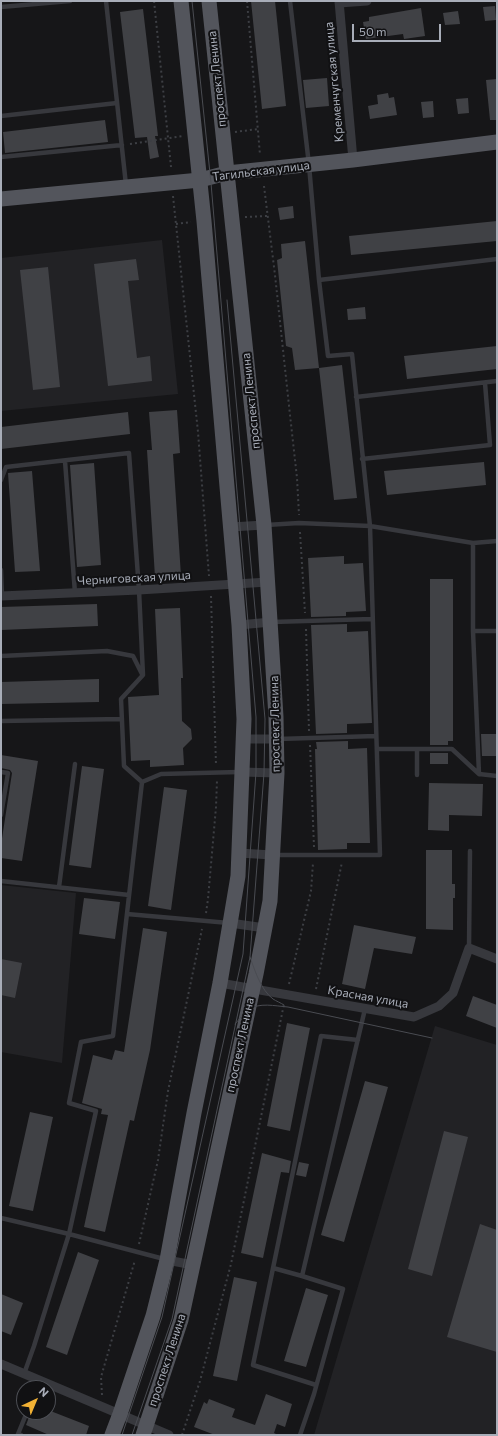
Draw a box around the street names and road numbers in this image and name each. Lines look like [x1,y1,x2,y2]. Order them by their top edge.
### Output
street label: Кременчугская улица [322,21,346,143]
street label: проспект Ленина [205,30,229,128]
street label: Тагильская улица [211,158,311,184]
street label: проспект Ленина [239,352,263,450]
street label: Черниговская улица [77,568,191,588]
street label: проспект Ленина [267,676,283,772]
street label: Красная улица [327,983,409,1011]
street label: проспект Ленина [223,996,257,1094]
street label: проспект Ленина [145,1312,189,1408]

